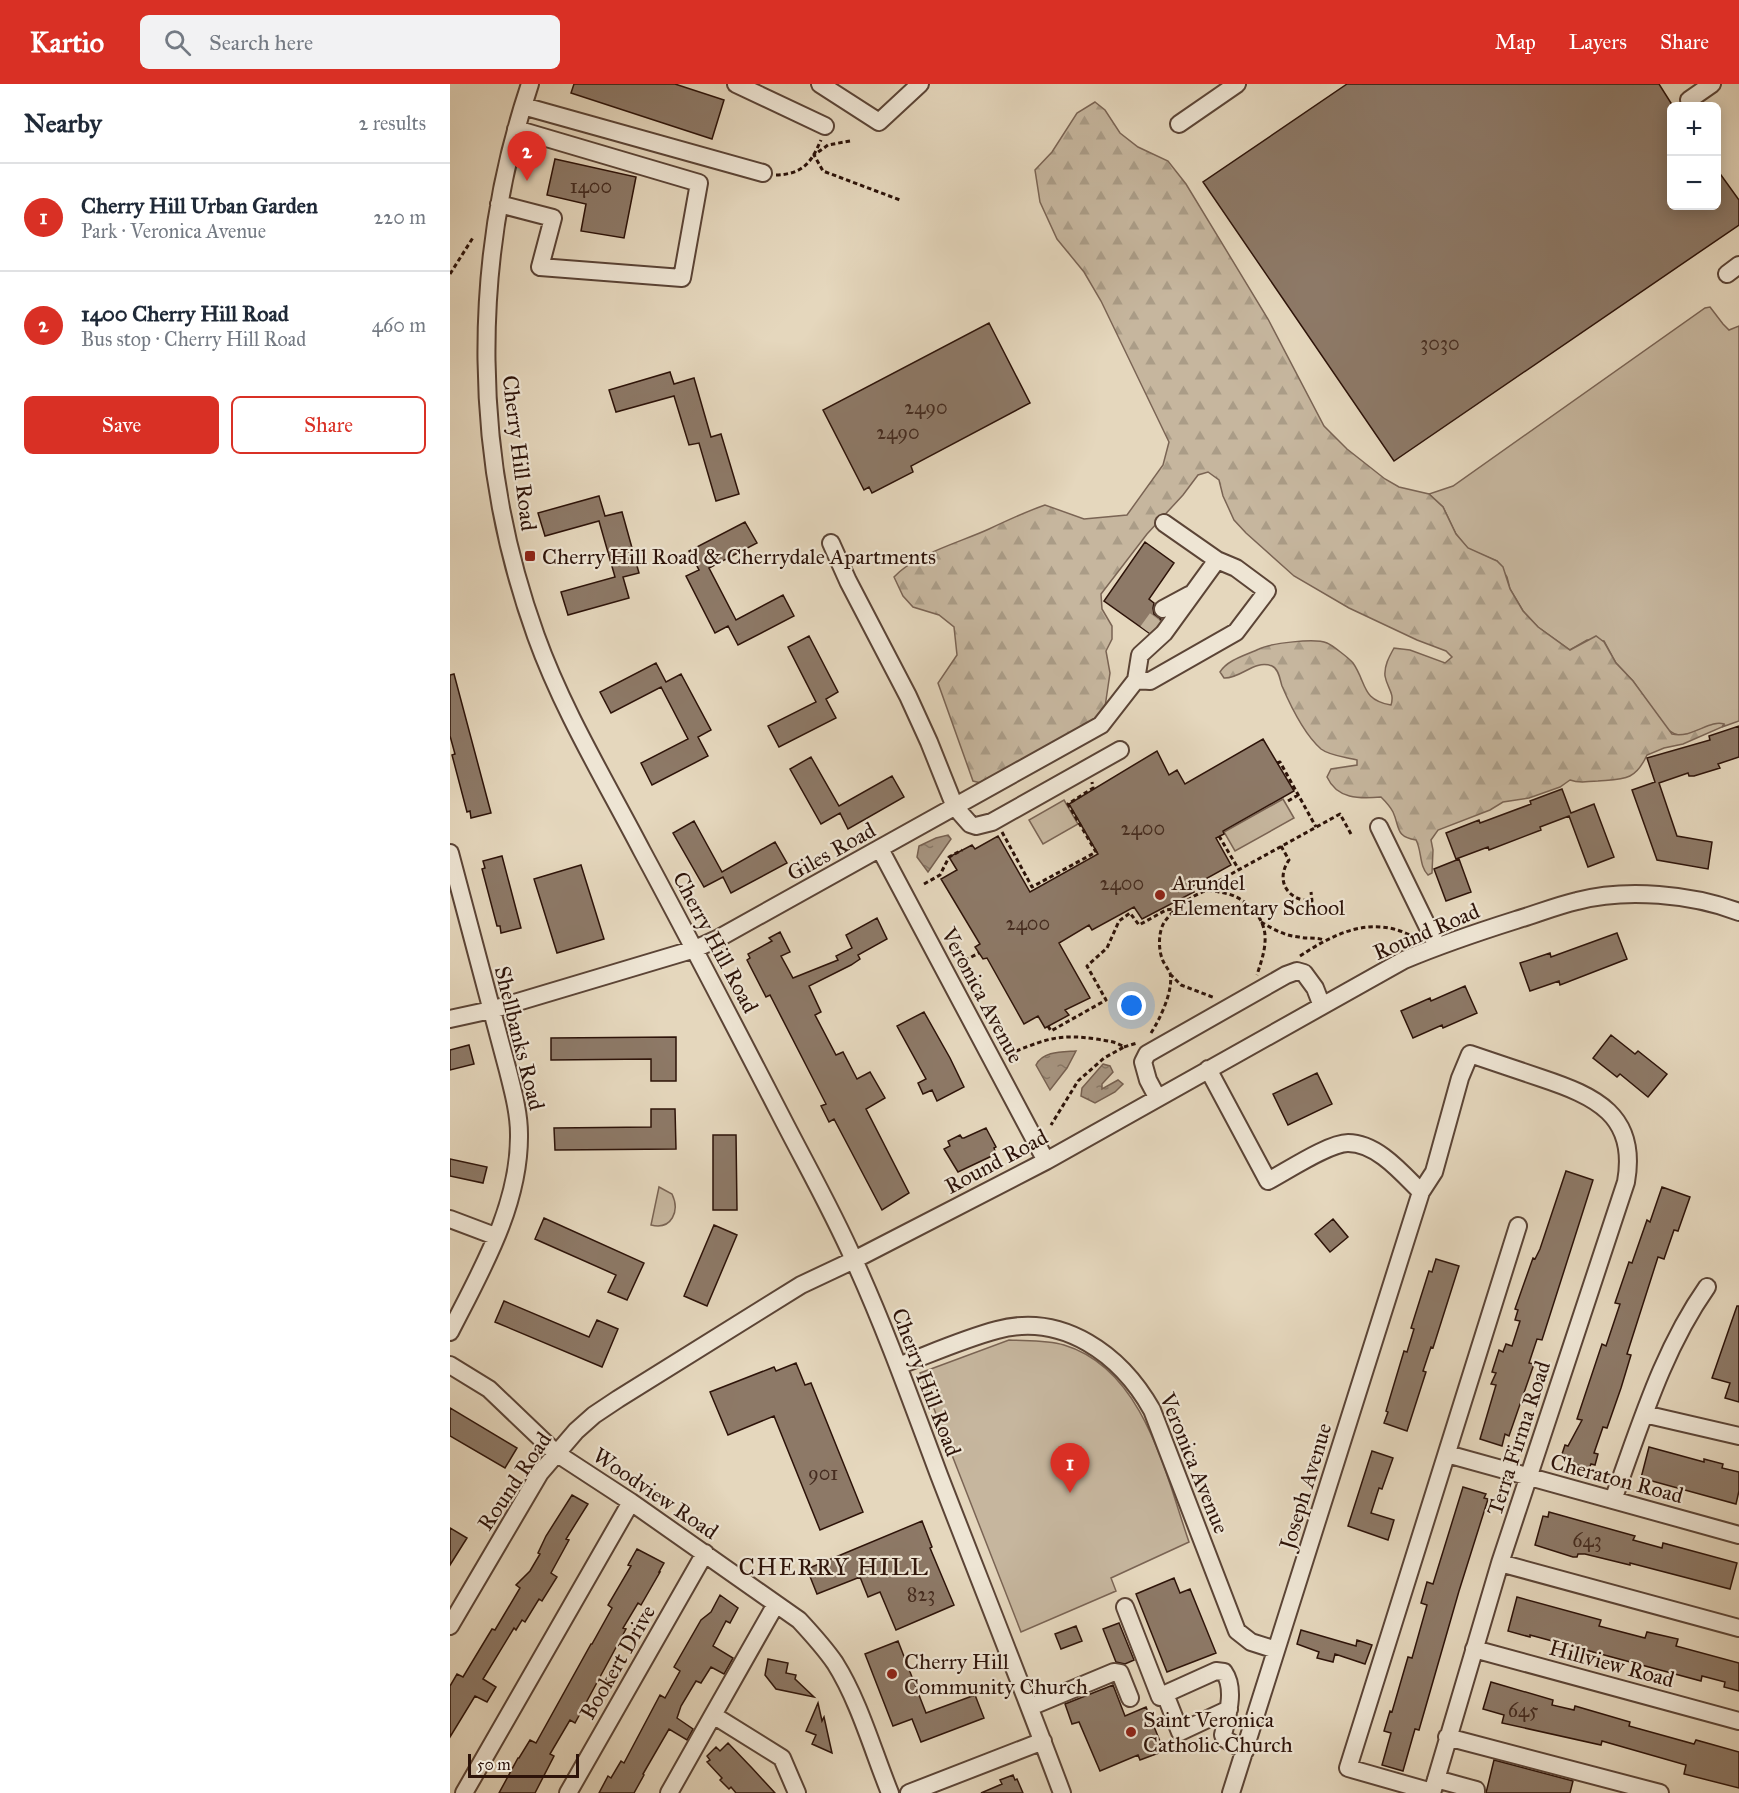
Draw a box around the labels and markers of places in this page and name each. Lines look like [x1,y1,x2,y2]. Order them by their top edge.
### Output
pin: 2 [508,132,547,181]
place label: Cherry Hill Road & Cherrydale Apartments [542,543,936,570]
marker: Cherry Hill Road & Cherrydale Apartments [523,549,537,563]
place label: Arundel Elementary School [1171,869,1345,921]
marker: Arundel Elementary School [1153,888,1167,902]
pin: 1 [1050,1444,1090,1493]
place label: Cherry Hill Community Church [904,1648,1088,1700]
marker: Cherry Hill Community Church [885,1667,899,1681]
place label: Saint Veronica Catholic Church [1143,1706,1293,1758]
marker: Saint Veronica Catholic Church [1124,1725,1138,1739]

